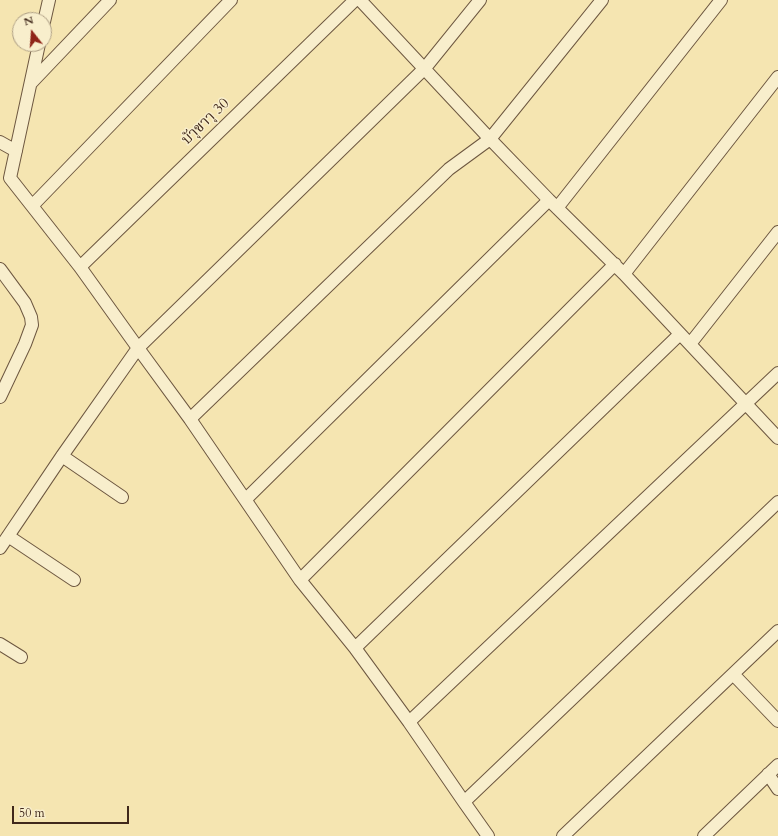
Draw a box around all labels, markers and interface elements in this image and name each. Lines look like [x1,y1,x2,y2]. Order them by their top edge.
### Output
north arrow [12,12,52,52]
text: N [22,12,35,30]
street label: บัาุขาาุ 30 [178,95,234,149]
scale bar [14,798,131,824]
text: 50 m [19,805,45,821]

